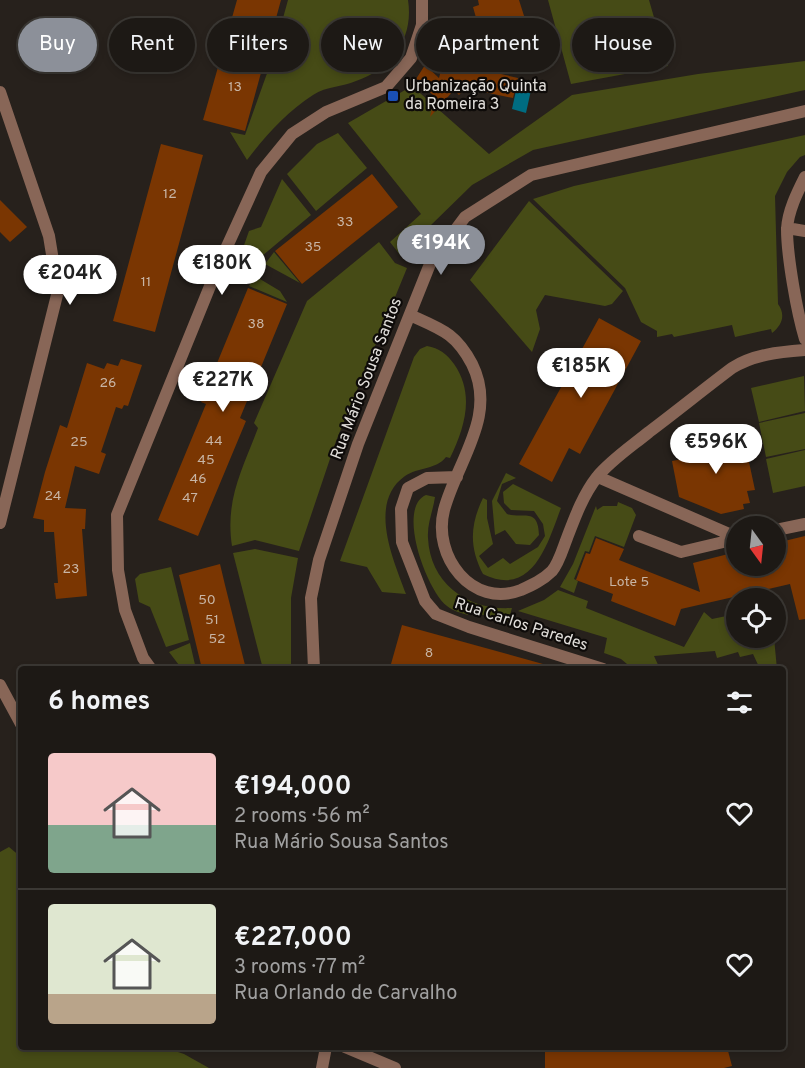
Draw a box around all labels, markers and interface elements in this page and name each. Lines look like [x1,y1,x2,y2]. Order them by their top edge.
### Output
chip: Buy [18,18,97,72]
chip: Rent [109,18,195,72]
chip: Filters [207,18,309,72]
chip: New [321,18,404,72]
chip: Apartment [416,18,560,72]
chip: House [572,18,674,72]
place label: Urbanização Quinta da Romeira 3 [405,77,547,115]
house number: 13 [228,79,242,96]
marker: Urbanização Quinta da Romeira 3 [386,89,400,103]
house number: 12 [163,186,177,203]
house number: 33 [337,214,353,231]
pin: €194K [399,225,483,276]
text: €194K [411,231,471,257]
house number: 35 [304,239,322,256]
pin: €180K [180,245,264,296]
text: €180K [192,251,252,277]
pin: €204K [28,255,112,306]
text: €204K [37,261,103,287]
house number: 11 [141,274,151,291]
street label: Rua Mário Sousa Santos [327,295,407,463]
house number: 38 [248,316,264,333]
pin: €185K [539,348,623,399]
text: €185K [551,354,611,380]
pin: €227K [181,362,265,413]
text: €227K [192,368,254,394]
house number: 26 [100,375,116,392]
pin: €596K [674,424,758,475]
text: €596K [684,430,748,456]
house number: 44 [205,433,223,450]
house number: 25 [70,434,88,451]
house number: 45 [197,452,215,469]
house number: 46 [189,471,207,488]
house number: 24 [44,488,62,505]
house number: 47 [182,490,198,507]
north arrow [726,516,786,576]
map controls [726,516,786,648]
house number: 23 [63,561,80,578]
house number: Lote 5 [609,574,649,591]
button: locate [726,588,786,648]
house number: 50 [198,592,216,609]
street label: Rua Carlos Paredes [452,594,590,656]
house number: 51 [205,612,219,629]
house number: 52 [208,631,226,648]
house number: 8 [425,645,433,662]
text: 6 homes [48,686,150,719]
icon: filters [723,686,756,719]
text: €194,000 [234,771,352,804]
icon: home [96,777,168,849]
icon: heart [723,797,756,830]
text: 2 rooms · 56 m² [234,804,370,830]
text: Rua Mário Sousa Santos [234,830,449,856]
text: €227,000 [234,922,352,955]
icon: home [96,928,168,1000]
icon: heart [723,948,756,981]
text: 3 rooms · 77 m² [234,955,365,981]
text: Rua Orlando de Carvalho [234,981,457,1007]

